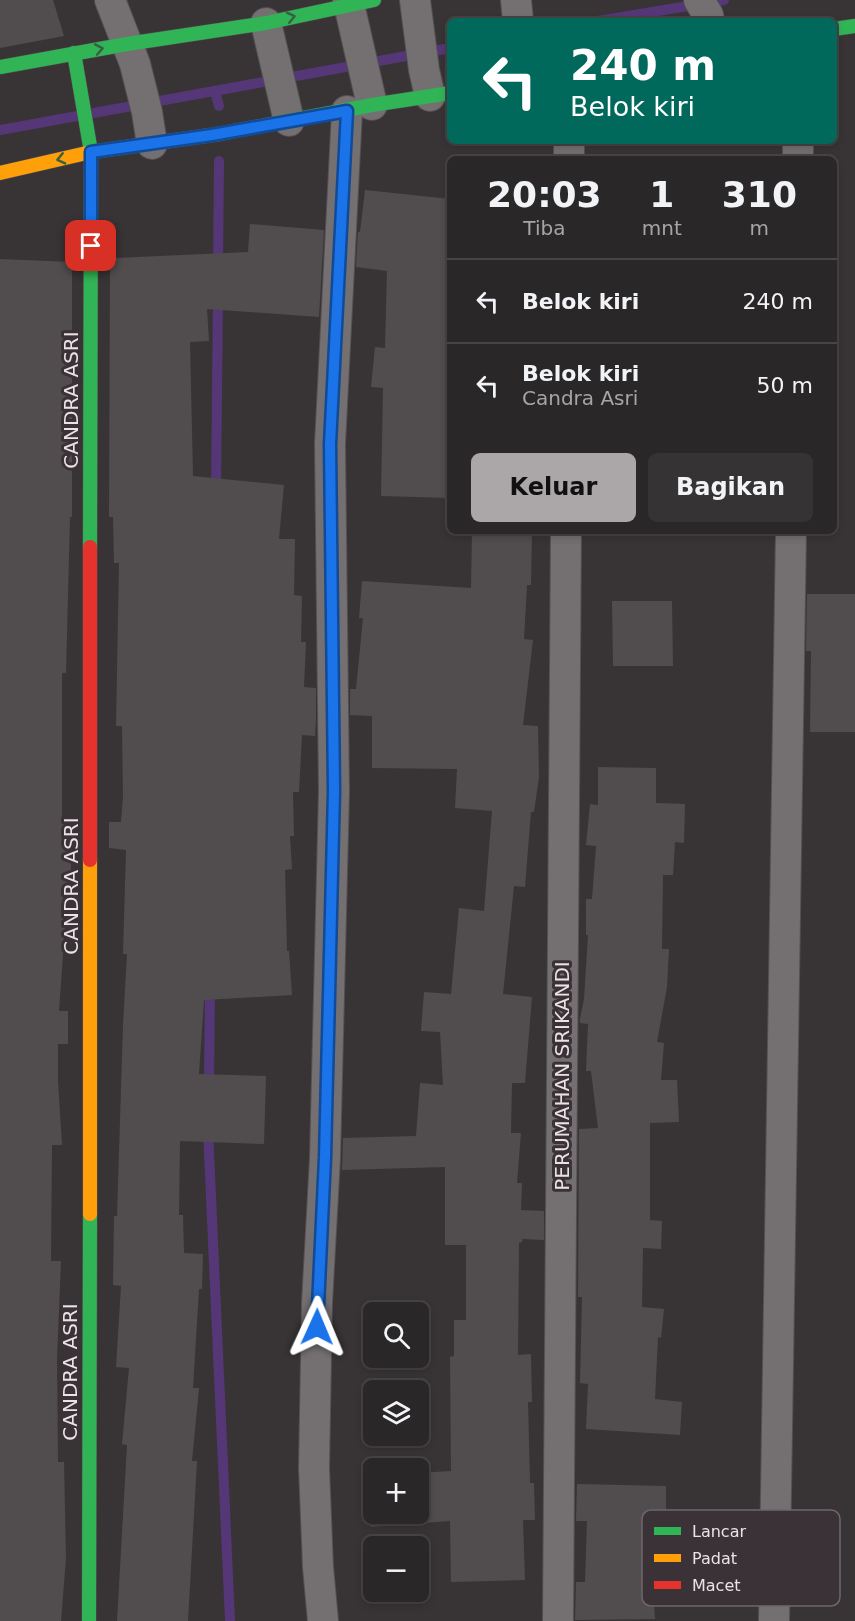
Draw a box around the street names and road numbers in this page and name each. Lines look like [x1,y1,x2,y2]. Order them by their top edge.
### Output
street label: CANDRA ASRI [59,331,83,469]
street label: CANDRA ASRI [59,817,83,955]
street label: PERUMAHAN SRIKANDI [550,961,574,1191]
street label: CANDRA ASRI [58,1303,82,1441]

